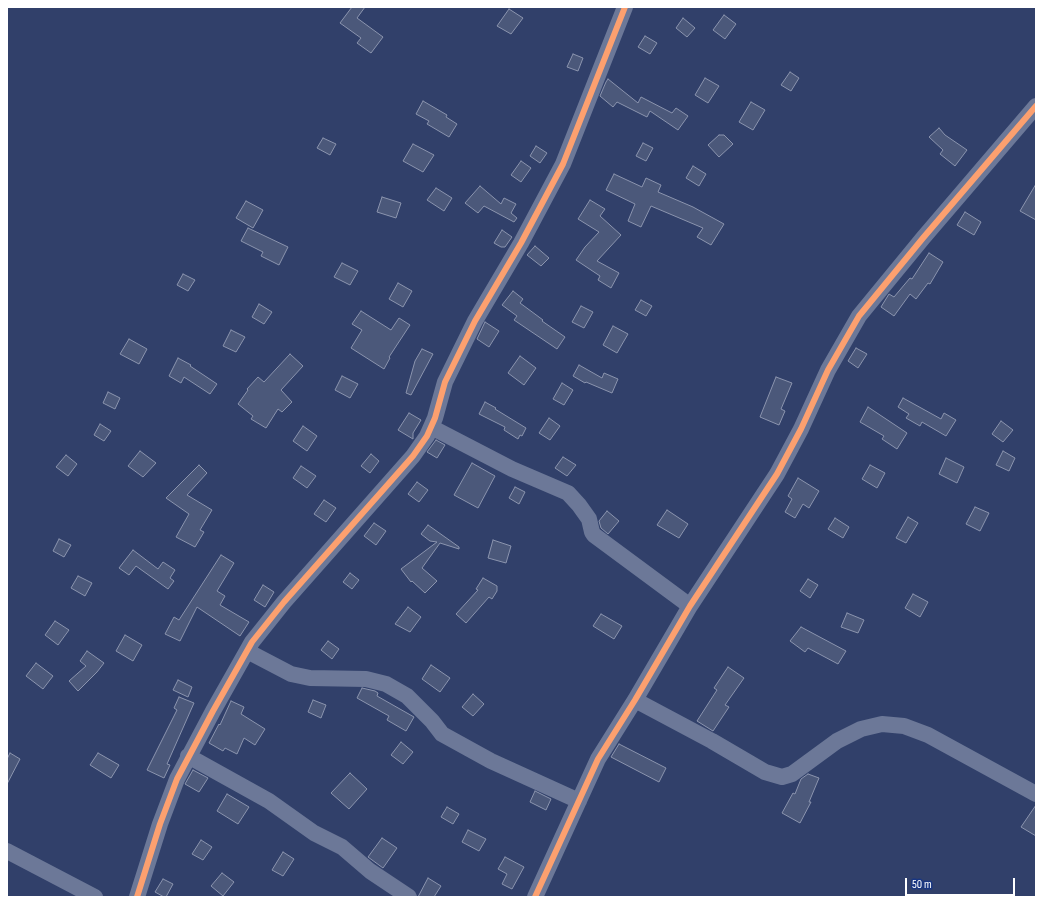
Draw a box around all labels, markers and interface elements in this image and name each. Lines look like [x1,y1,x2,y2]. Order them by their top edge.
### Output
scale bar [907,870,1017,896]
text: 50 m [912,877,932,892]

